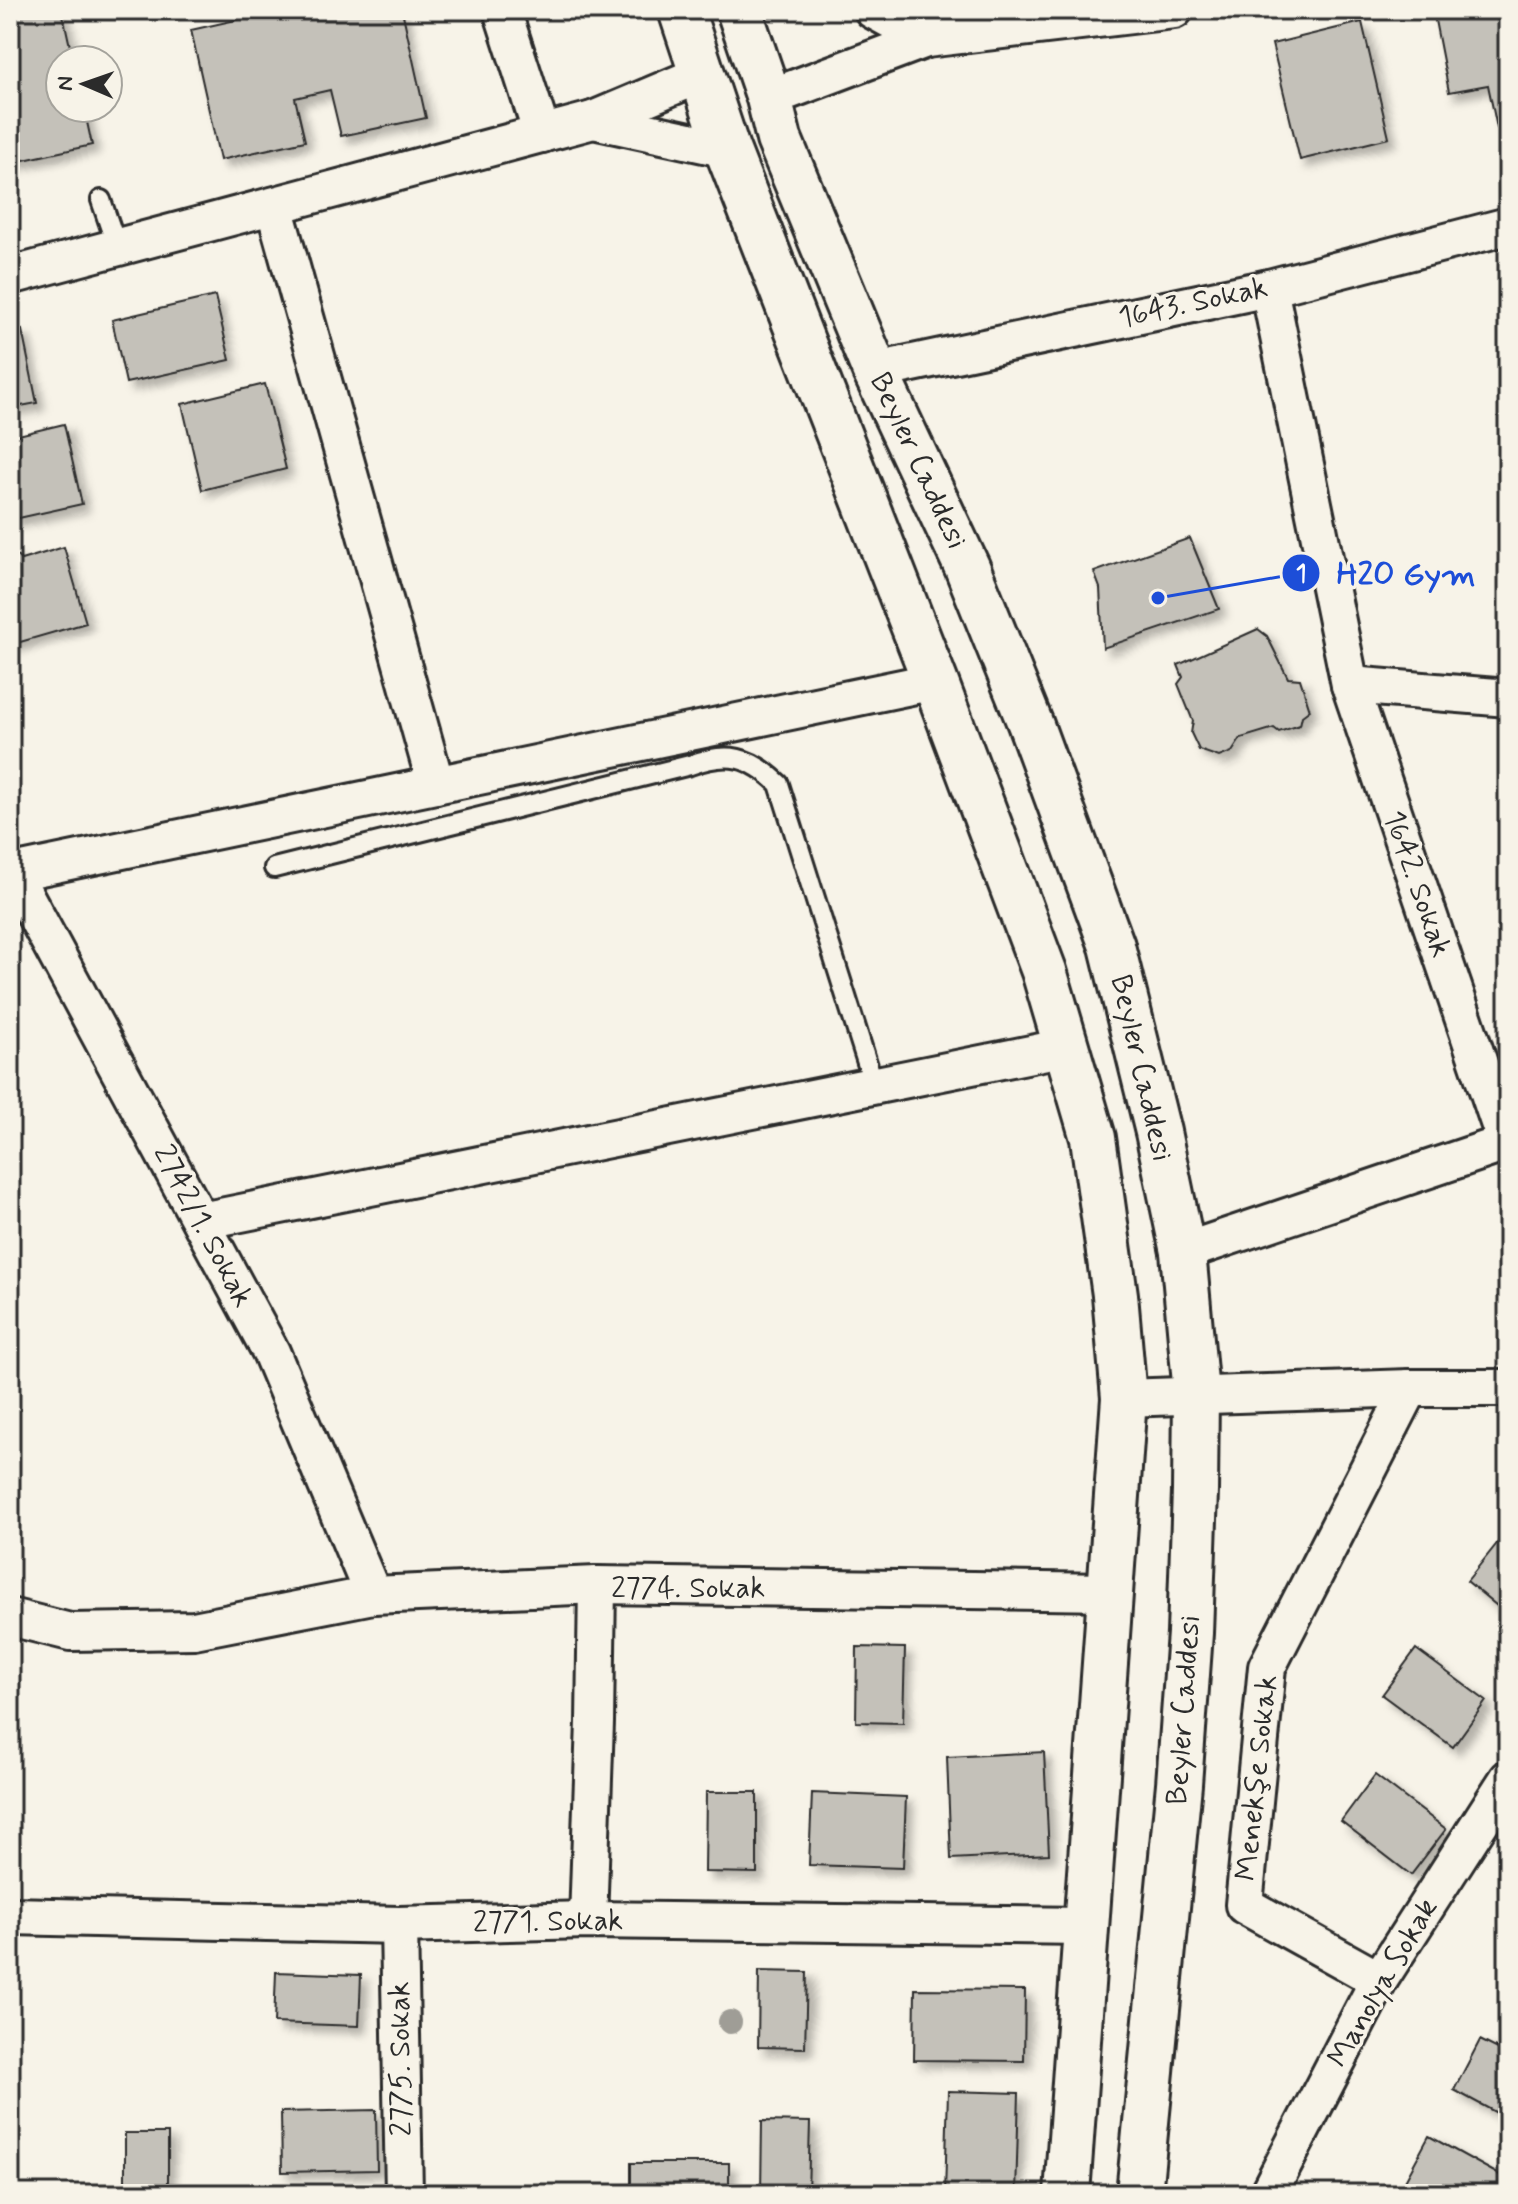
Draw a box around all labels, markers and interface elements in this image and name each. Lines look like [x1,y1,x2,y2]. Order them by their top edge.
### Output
north arrow [44,44,124,124]
text: N [52,76,80,91]
street label: 1643. Sokak [1115,268,1271,338]
street label: Beyler Caddesi [860,367,976,555]
callout: H2O Gym [1281,545,1492,601]
text: H2O Gym [1337,554,1475,596]
text: 1 [1296,559,1306,590]
street label: 1642. Sokak [1374,805,1460,963]
street label: Beyler Caddesi [1101,971,1181,1165]
street label: 2742/1. Sokak [144,1138,262,1314]
street label: 2774. Sokak [611,1569,765,1608]
street label: Beyler Caddesi [1158,1614,1210,1806]
street label: Menekşe Sokak [1227,1673,1287,1883]
street label: Manolya Sokak [1319,1891,1447,2075]
street label: 2771. Sokak [473,1901,624,1943]
street label: 2775. Sokak [380,1981,422,2137]

